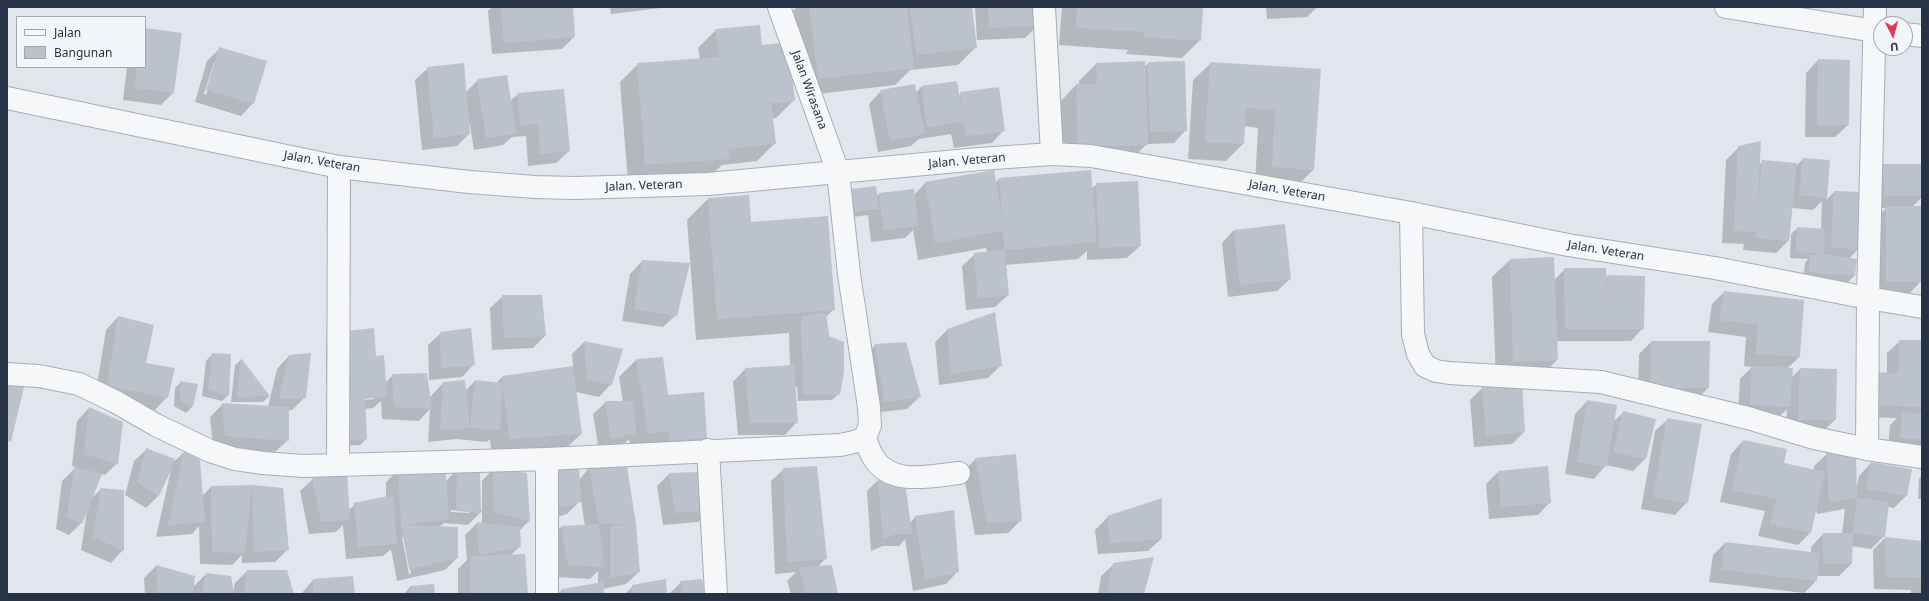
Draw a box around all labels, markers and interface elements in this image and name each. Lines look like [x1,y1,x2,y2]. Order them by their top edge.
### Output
legend [16,16,146,68]
north arrow [1873,16,1913,56]
text: Jalan [54,24,81,41]
text: U [1889,40,1899,55]
text: Bangunan [54,44,112,61]
street label: Jalan Wirasana [788,49,830,131]
street label: Jalan. Veteran [283,148,361,176]
street label: Jalan. Veteran [928,150,1006,172]
street label: Jalan. Veteran [605,177,683,195]
street label: Jalan. Veteran [1248,177,1326,205]
street label: Jalan. Veteran [1567,238,1645,264]

